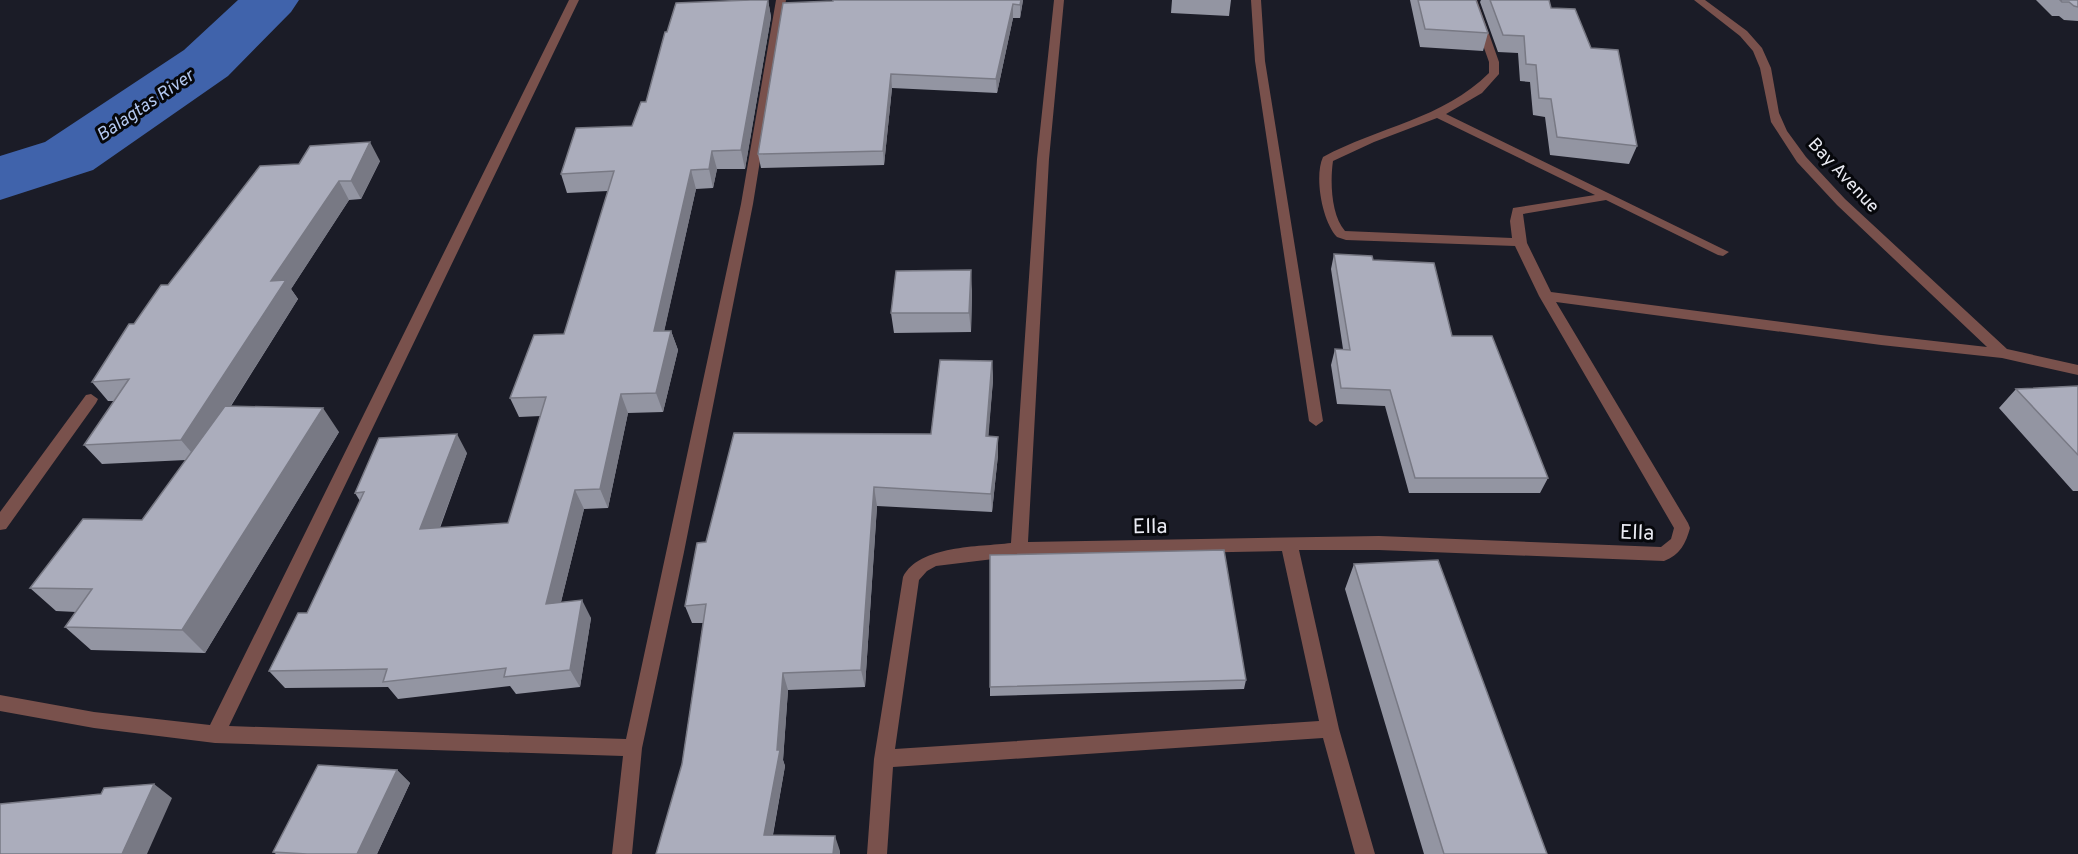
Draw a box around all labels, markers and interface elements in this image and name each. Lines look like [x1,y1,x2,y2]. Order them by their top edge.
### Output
water label: Balagtas River [93,64,201,147]
street label: Bay Avenue [1802,134,1884,218]
street label: Ella [1132,514,1168,541]
street label: Ella [1619,519,1655,548]

